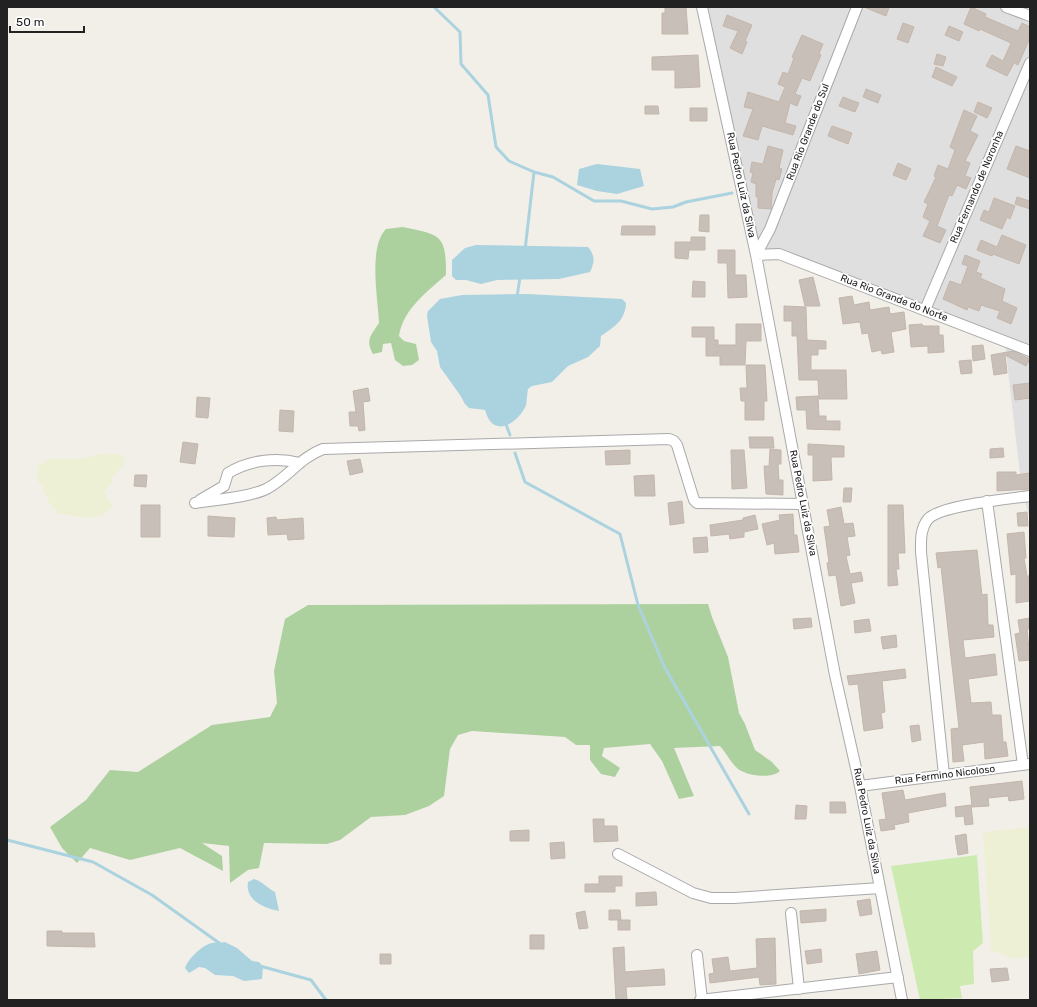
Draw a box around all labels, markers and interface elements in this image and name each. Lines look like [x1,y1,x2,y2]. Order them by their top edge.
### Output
scale bar [10,8,84,34]
text: 50 m [16,15,44,29]
street label: Rua Rio Grande do Sul [784,82,832,182]
street label: Rua Fernando de Noronha [948,129,1006,245]
street label: Rua Pedro Luiz da Silva [724,131,758,239]
street label: Rua Rio Grande do Norte [839,272,950,324]
street label: Rua Pedro Luiz da Silva [787,449,819,557]
street label: Rua Fermino Nicoloso [894,763,996,787]
street label: Rua Pedro Luiz da Silva [851,767,883,875]

